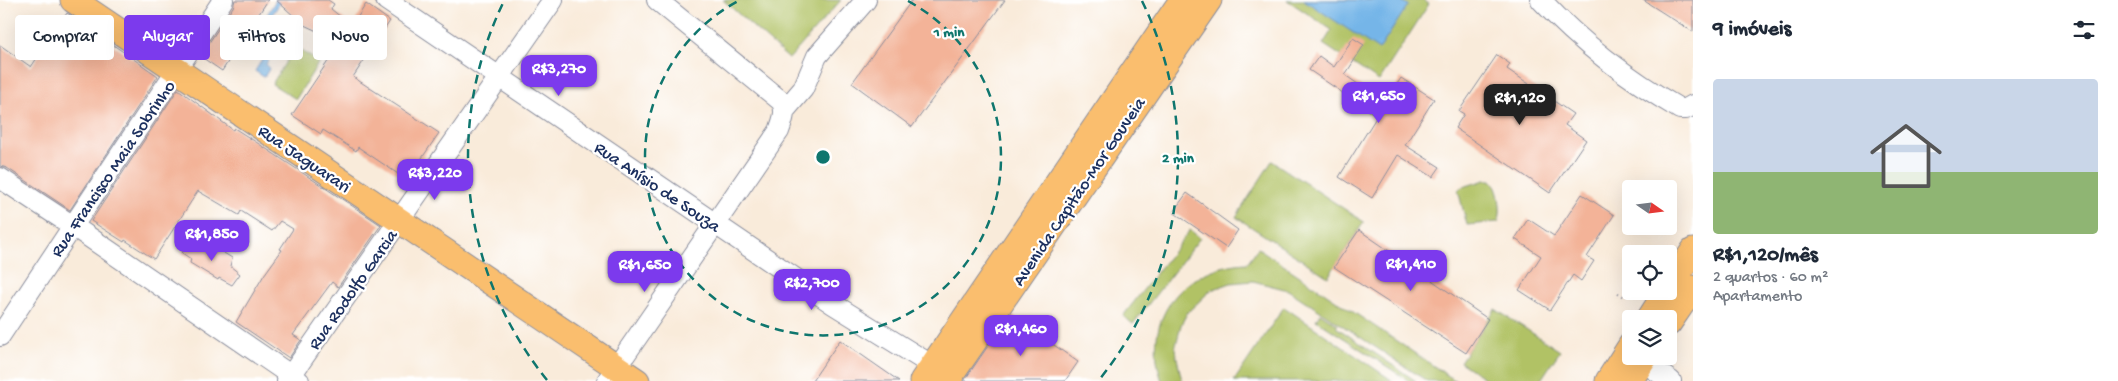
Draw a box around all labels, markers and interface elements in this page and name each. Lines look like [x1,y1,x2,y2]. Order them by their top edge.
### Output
chip: Comprar [15,15,114,60]
chip: Alugar [124,15,210,60]
chip: Filtros [220,15,303,60]
chip: Novo [313,15,387,60]
icon: filters [2070,16,2098,44]
text: 9 imóveis [1713,18,1791,43]
text: 1 min [933,24,965,42]
pin: R$3,270 [513,54,605,97]
text: R$3,270 [532,61,586,80]
street label: Rua Francisco Maia Sobrinho [47,77,181,262]
pin: R$1,650 [1333,82,1425,124]
pin: R$1,120 [1474,84,1566,126]
text: R$1,650 [1353,88,1405,107]
text: R$1,120 [1495,90,1545,109]
street label: Avenida Capitão-Mor Gouveia [1009,93,1152,291]
icon: home [1861,111,1951,201]
street label: Rua Jaguarari [253,121,354,199]
street label: Rua Anísio de Souza [590,138,724,239]
centre of rings [814,148,832,166]
text: 2 min [1162,150,1195,168]
pin: R$3,220 [389,158,481,201]
text: R$3,220 [408,165,462,184]
north arrow [1622,180,1678,235]
map controls [1622,180,1677,365]
pin: R$1,850 [166,220,258,262]
text: R$1,850 [185,226,239,245]
street label: Rua Rodolfo Garcia [305,226,404,354]
text: R$1,120/mês [1713,244,1818,269]
button: locate [1622,245,1677,300]
pin: R$1,650 [599,250,691,293]
pin: R$1,410 [1365,250,1457,292]
text: R$1,410 [1386,256,1436,275]
text: R$1,650 [619,257,671,276]
pin: R$2,700 [766,268,858,311]
text: 2 quartos · 60 m² [1713,269,1828,288]
text: R$2,700 [785,275,839,294]
text: Apartamento [1713,288,1802,307]
button: layers [1622,310,1677,365]
pin: R$1,460 [975,314,1067,357]
text: R$1,460 [995,321,1047,340]

